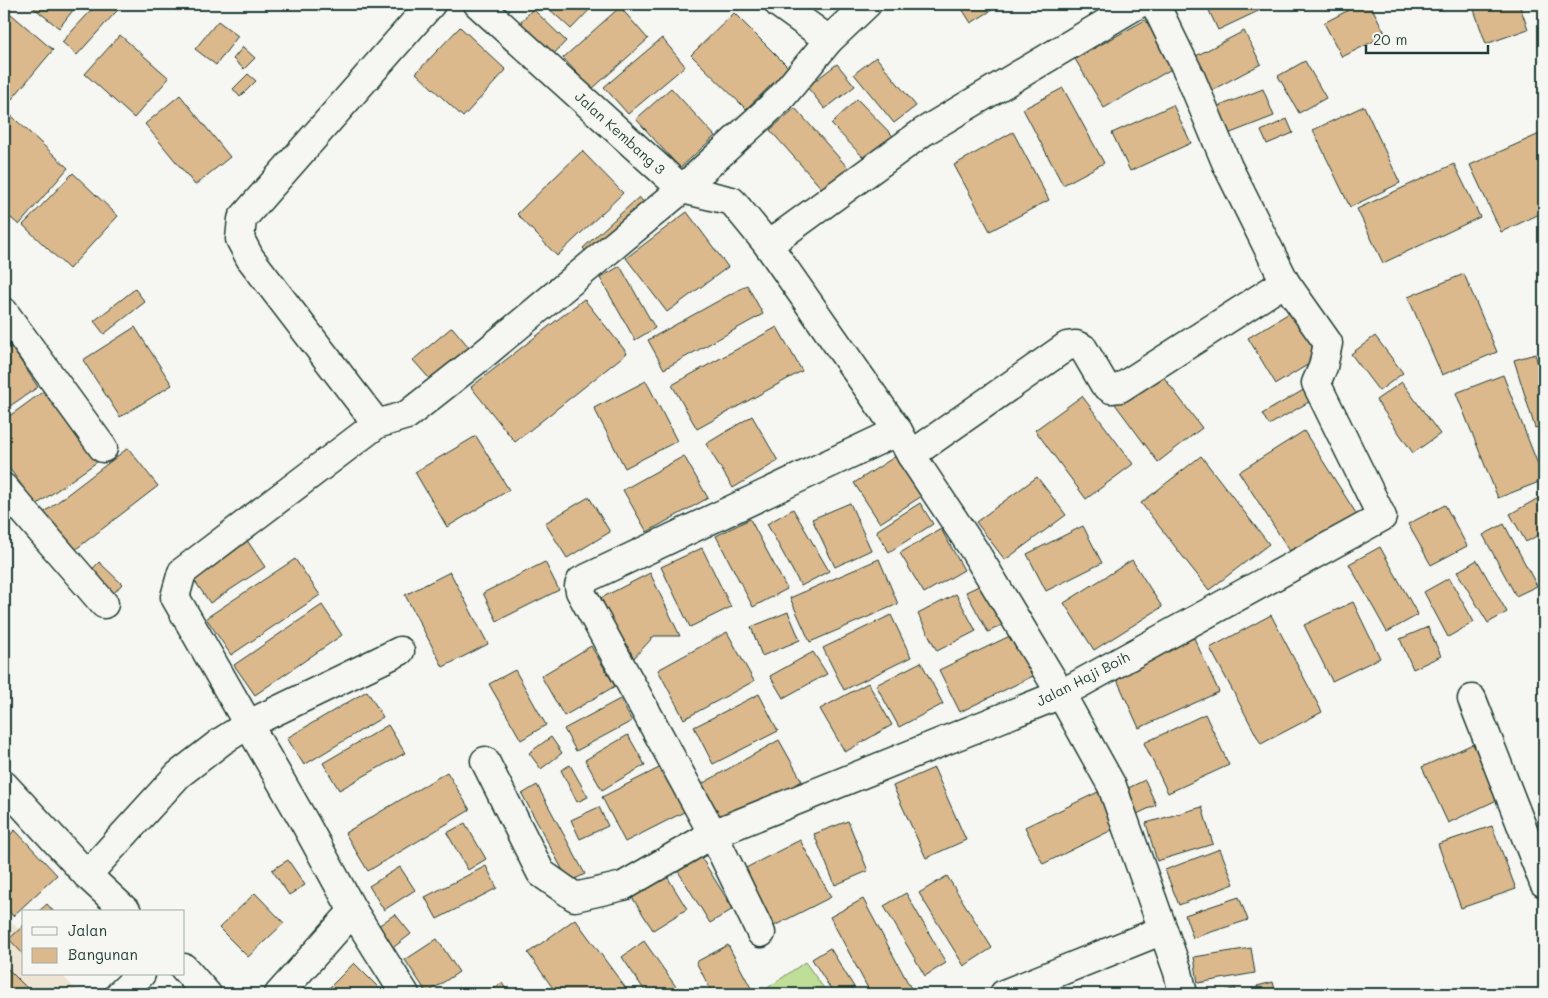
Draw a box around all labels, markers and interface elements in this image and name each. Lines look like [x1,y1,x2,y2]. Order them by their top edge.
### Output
scale bar [1366,22,1488,54]
text: 20 m [1373,29,1407,49]
street label: Jalan Kembang 3 [571,87,670,178]
street label: Jalan Haji Boih [1033,647,1133,710]
legend [22,910,185,976]
text: Jalan [68,920,107,940]
text: Bangunan [68,944,138,964]

